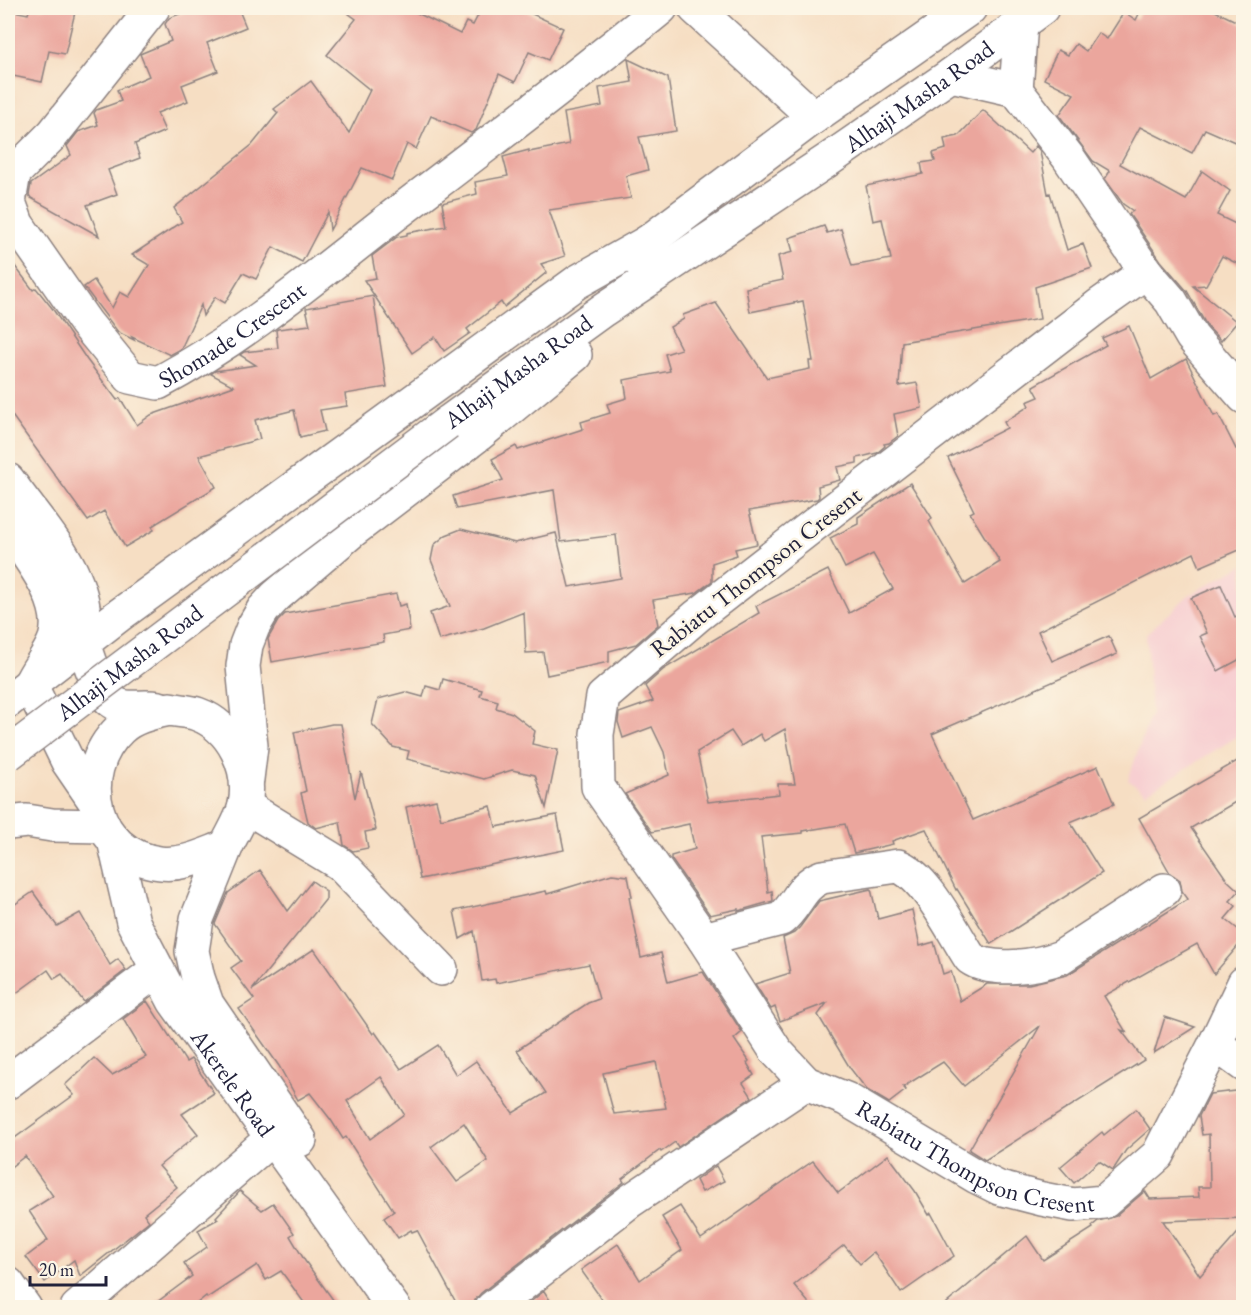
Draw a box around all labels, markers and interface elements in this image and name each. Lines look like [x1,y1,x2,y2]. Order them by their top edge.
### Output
street label: Alhaji Masha Road [837,32,1000,160]
street label: Shomade Crescent [153,274,312,395]
street label: Alhaji Masha Road [437,306,599,436]
street label: Rabiatu Thompson Cresent [644,479,868,664]
street label: Alhaji Masha Road [49,596,209,728]
street label: Akerele Road [184,1022,283,1143]
street label: Rabiatu Thompson Cresent [851,1093,1096,1220]
scale bar [30,1249,106,1287]
text: 20 m [39,1258,74,1281]

